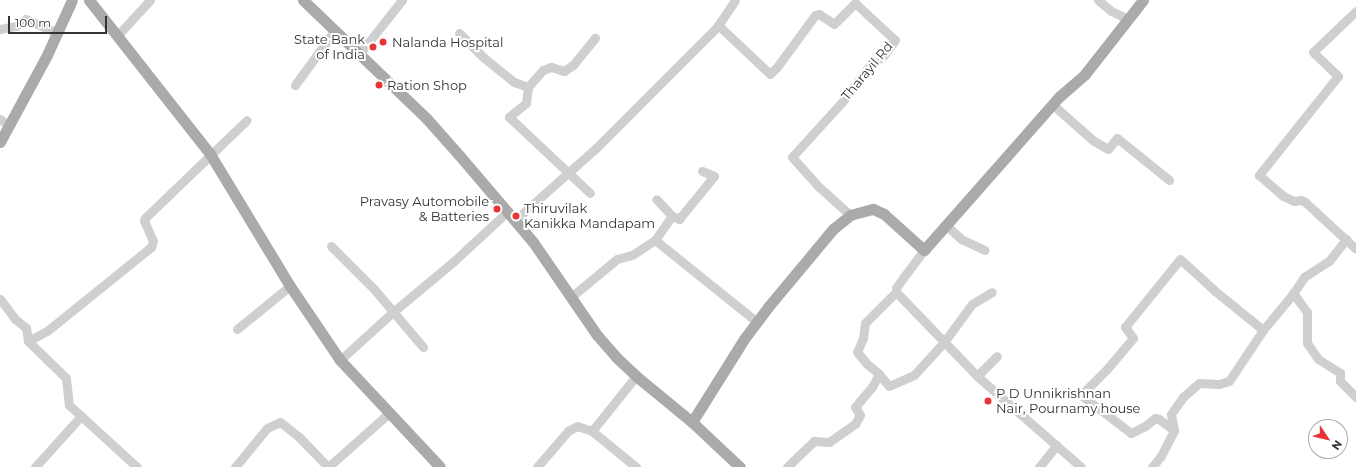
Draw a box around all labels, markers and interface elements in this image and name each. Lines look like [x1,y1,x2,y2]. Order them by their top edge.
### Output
scale bar [10,8,109,34]
text: 100 m [15,15,51,30]
place label: State Bank of India [294,32,365,63]
place label: Nalanda Hospital [392,34,504,50]
marker: Nalanda Hospital [377,36,389,48]
street label: Tharayil Rd [838,39,896,103]
marker: State Bank of India [368,42,378,52]
place label: Ration Shop [387,77,467,93]
marker: Ration Shop [374,80,384,90]
place label: Pravasy Automobile & Batteries [360,194,489,225]
place label: Thiruvilak Kanikka Mandapam [524,201,655,232]
marker: Pravasy Automobile & Batteries [492,204,502,214]
marker: Thiruvilak Kanikka Mandapam [511,211,521,221]
place label: P D Unnikrishnan Nair, Pournamy house [996,386,1140,417]
marker: P D Unnikrishnan Nair, Pournamy house [983,396,993,406]
north arrow [1308,419,1348,459]
text: N [1329,438,1345,453]

